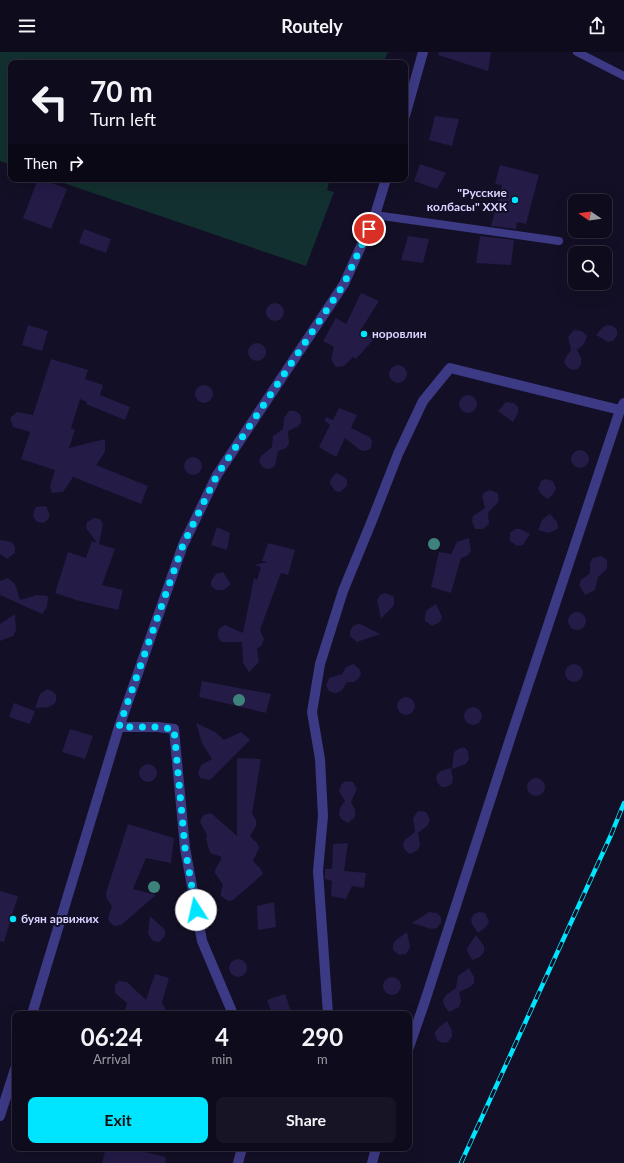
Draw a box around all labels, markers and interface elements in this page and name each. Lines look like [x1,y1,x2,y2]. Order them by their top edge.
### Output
icon: menu [16,15,38,37]
text: Routely [281,15,343,37]
icon: share [586,15,608,37]
text: 70 m [90,74,153,108]
icon: left [24,76,76,128]
text: Turn left [90,108,156,130]
icon: right [65,152,87,174]
text: Then [24,154,57,172]
place label: "Русские колбасы" ХХК [427,185,508,214]
north arrow [568,194,612,238]
map controls [568,194,612,290]
marker: "Русские колбасы" ХХК [510,195,520,205]
pin [352,212,386,246]
icon: arrive [358,218,380,240]
button: search [568,246,612,290]
place label: норовлин [372,326,427,341]
marker: норовлин [359,329,369,339]
position arrow [175,889,217,931]
place label: буян арвижих [21,911,100,926]
marker: буян арвижих [8,914,18,924]
text: 06:24 [81,1022,143,1051]
text: 4 [215,1022,229,1051]
text: 290 [301,1022,343,1051]
text: Arrival [93,1051,130,1067]
text: min [212,1051,233,1067]
text: m [317,1051,328,1067]
button: Exit [28,1097,208,1143]
button: Share [216,1097,396,1143]

